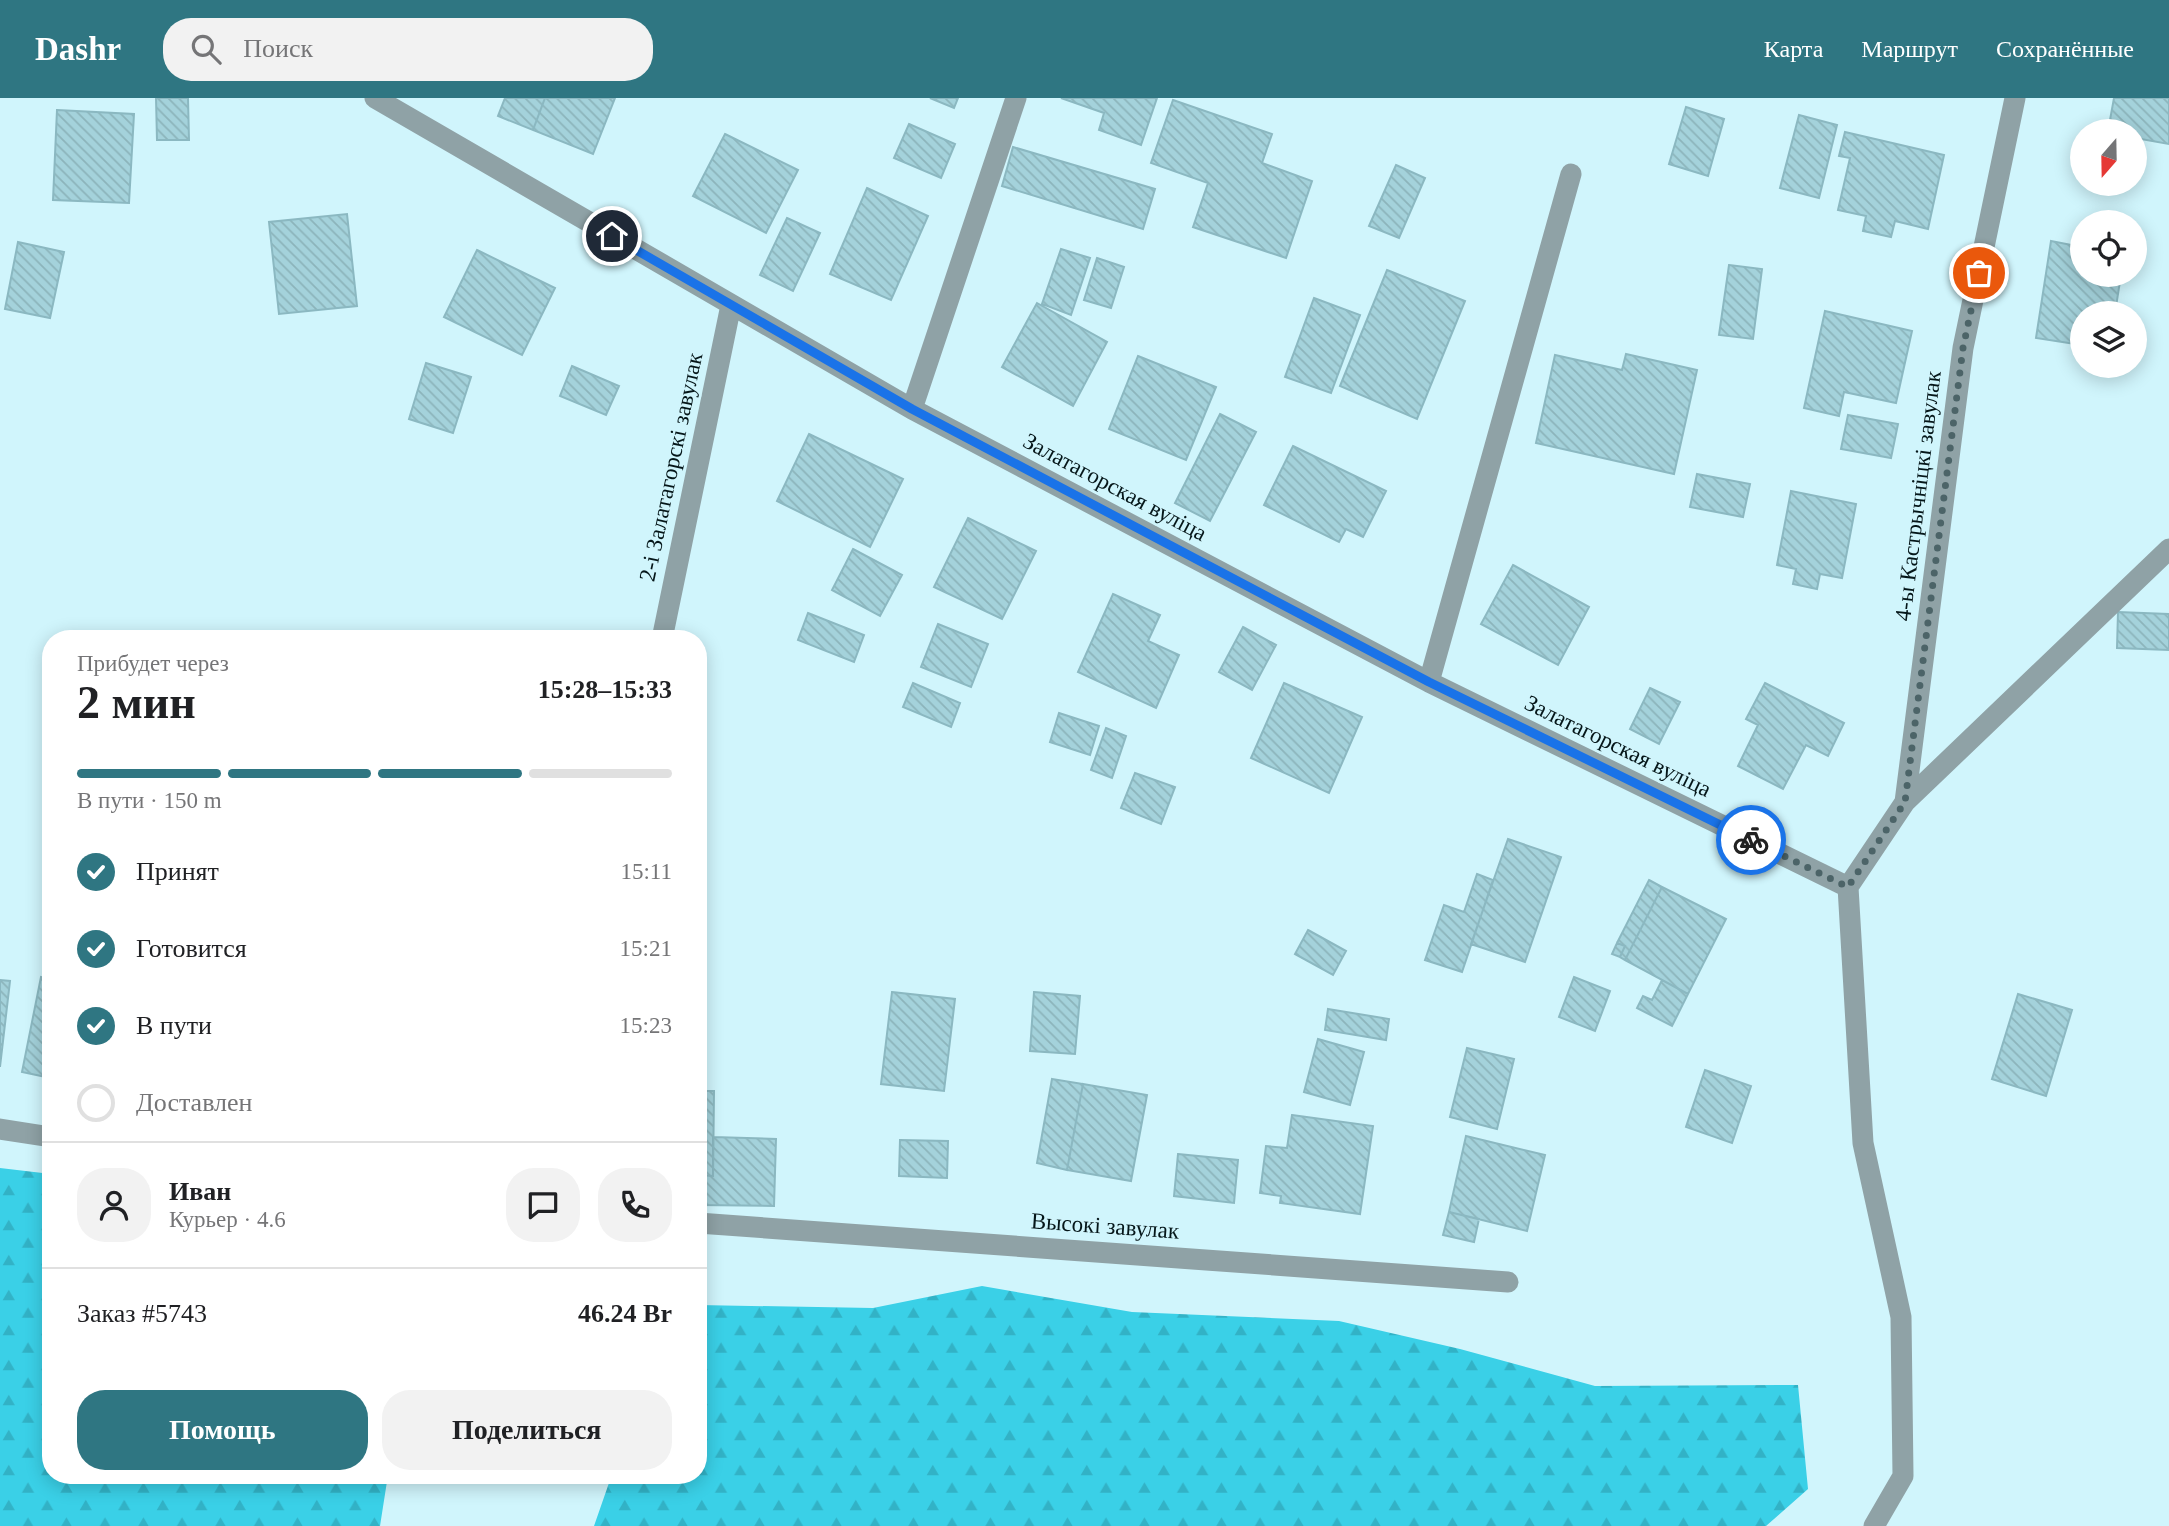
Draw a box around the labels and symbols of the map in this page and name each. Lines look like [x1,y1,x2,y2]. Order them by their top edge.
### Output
north arrow [2070,119,2147,196]
pin [582,206,642,266]
pin [1949,243,2009,303]
street label: 2-і Залатагорскі завулак [635,350,708,584]
street label: 4-ы Кастрычніцкі завулак [1890,369,1946,622]
street label: Залатагорская вуліца [1019,428,1211,546]
street label: Залатагорская вуліца [1521,690,1715,802]
courier [1716,805,1786,875]
street label: Высокі завулак [1030,1208,1181,1244]

